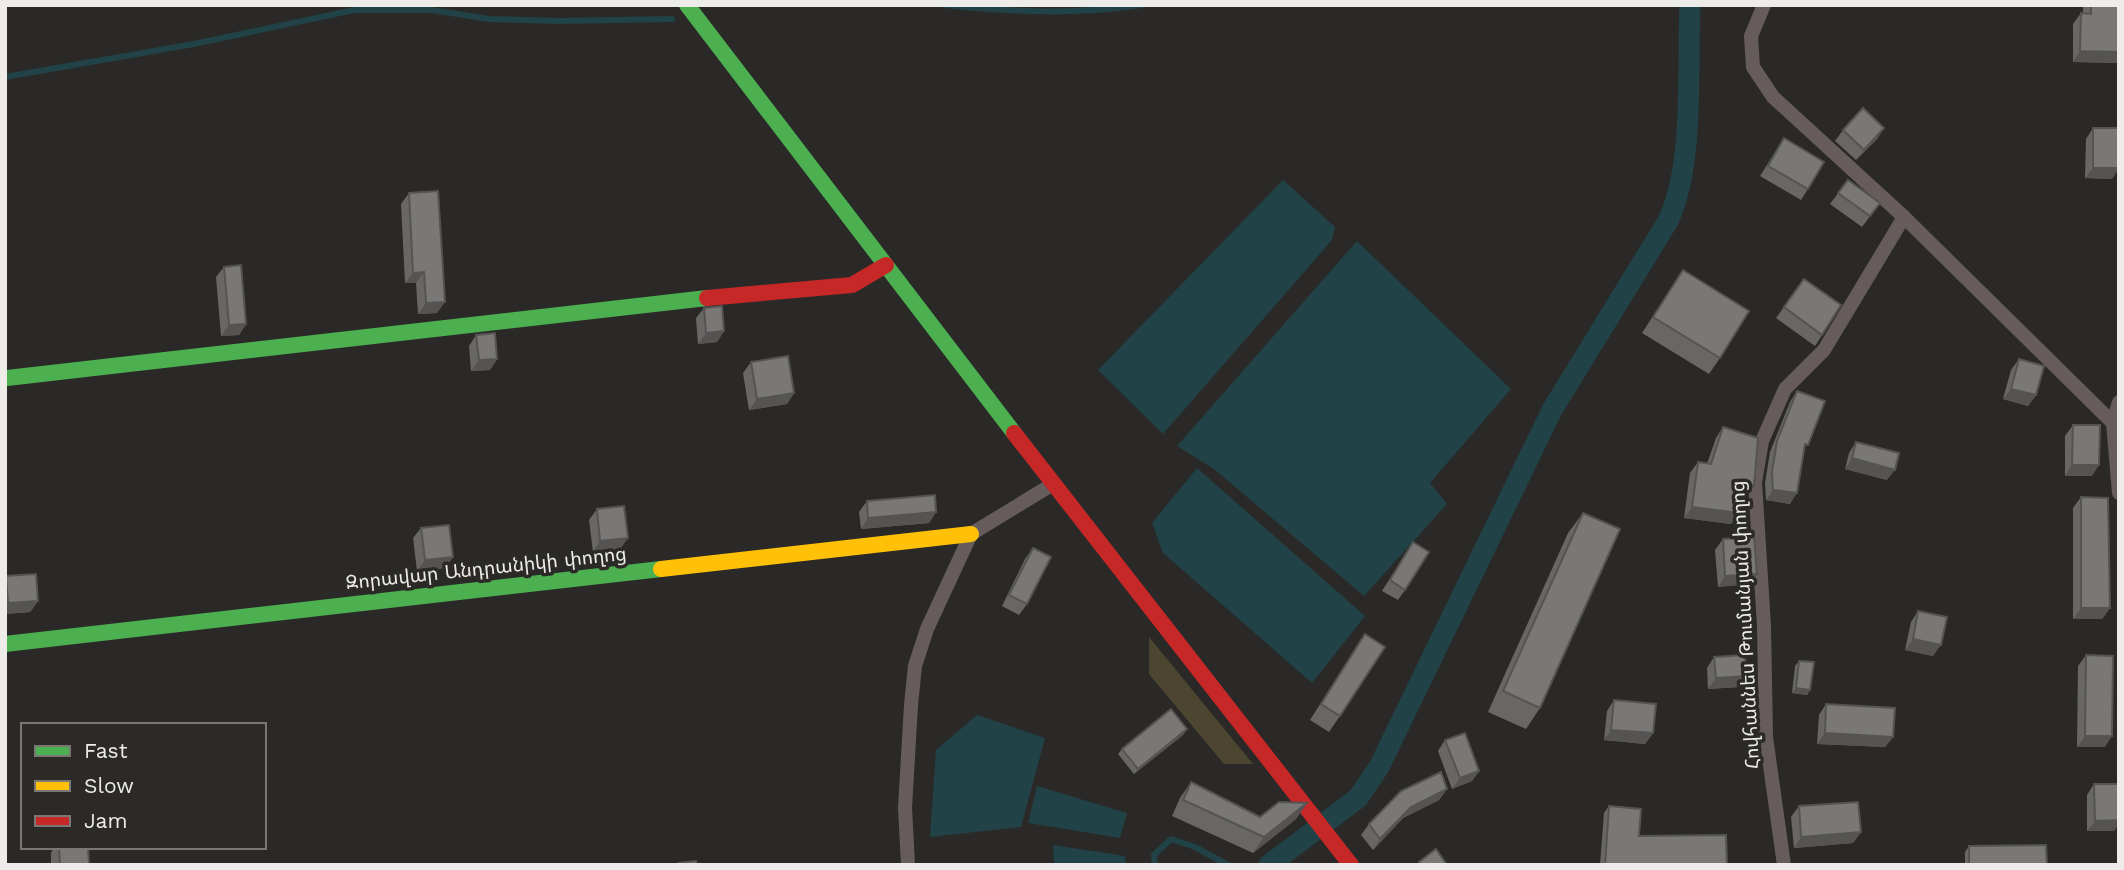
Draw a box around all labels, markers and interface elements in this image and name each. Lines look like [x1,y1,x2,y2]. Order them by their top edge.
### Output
street label: Հովհաննես Թումանյան փողոց [1726,480,1764,770]
street label: Զորավար Անդրանիկի փողոց [344,542,628,594]
legend [21,723,266,849]
text: Fast [84,738,128,763]
text: Slow [84,773,134,798]
text: Jam [84,808,127,833]

